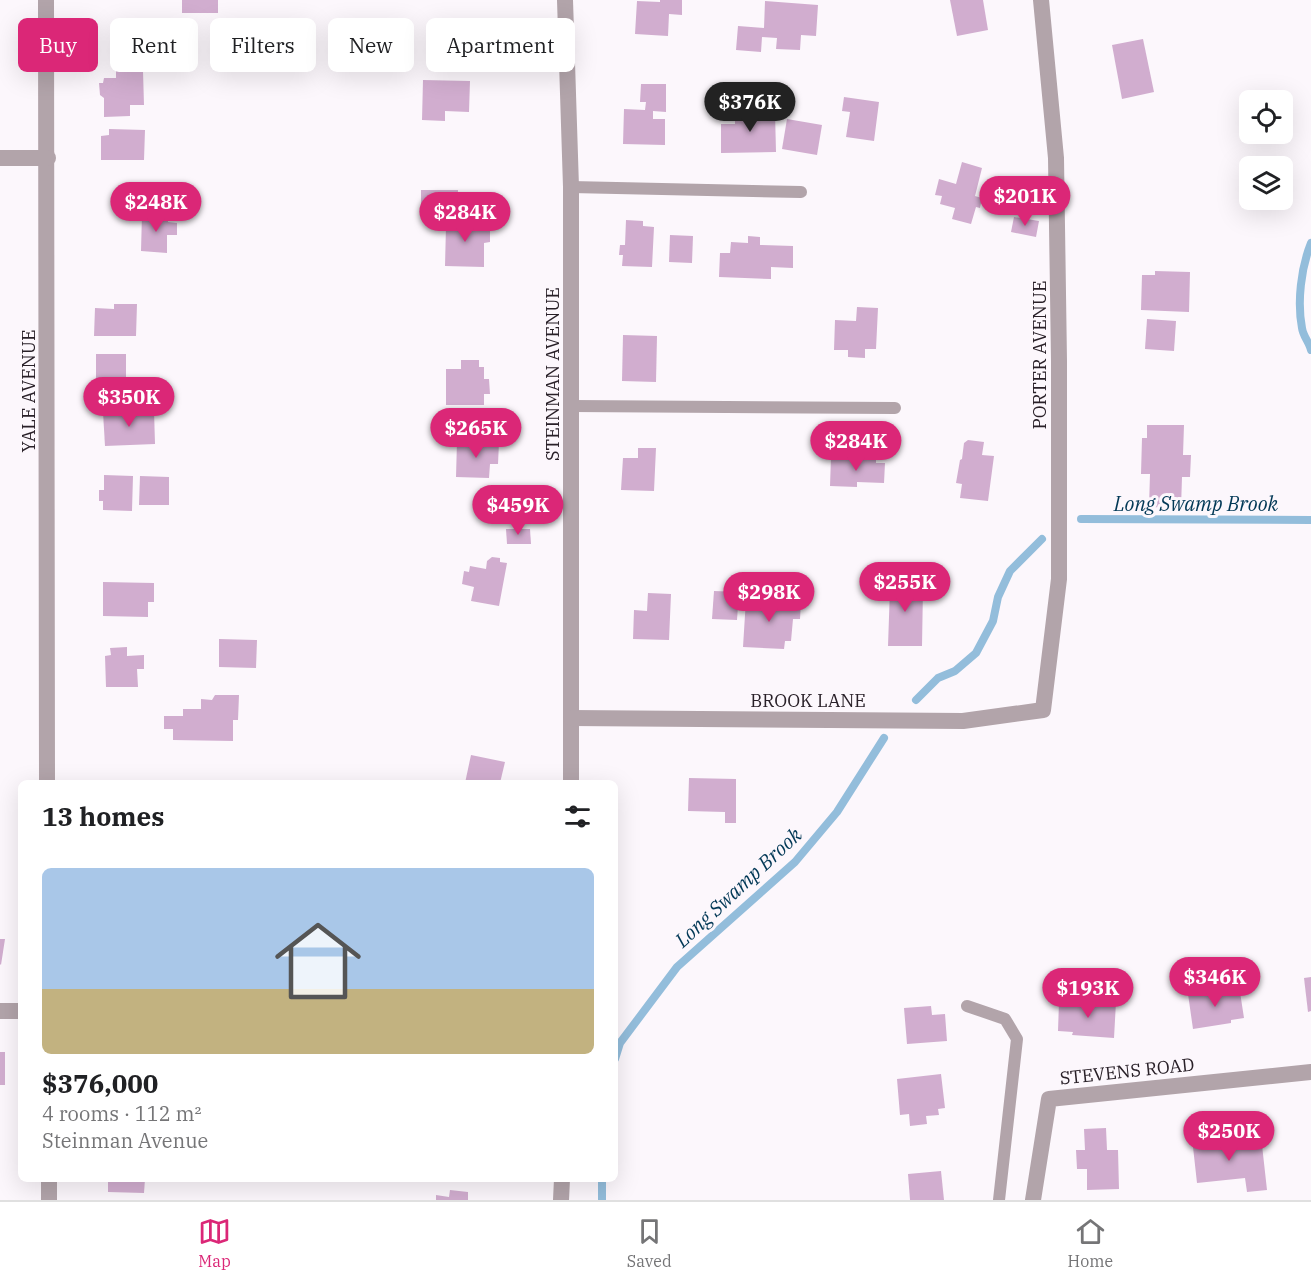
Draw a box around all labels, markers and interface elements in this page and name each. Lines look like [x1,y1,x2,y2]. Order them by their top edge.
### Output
chip: Buy [18,18,98,72]
chip: Rent [110,18,198,72]
chip: Filters [210,18,316,72]
chip: New [328,18,414,72]
chip: Apartment [426,18,575,72]
pin: $376K [708,82,792,133]
text: $376K [718,88,782,115]
map controls [1239,90,1293,210]
button: locate [1239,90,1293,144]
button: layers [1239,156,1293,210]
pin: $201K [983,176,1067,227]
pin: $248K [114,182,198,233]
text: $201K [993,182,1057,209]
text: $248K [124,188,188,215]
pin: $284K [423,192,507,243]
text: $284K [433,198,497,225]
street label: PORTER AVENUE [1028,280,1051,430]
street label: STEINMAN AVENUE [541,287,564,461]
street label: YALE AVENUE [17,330,40,452]
pin: $350K [87,377,171,428]
text: $350K [97,383,161,410]
pin: $265K [434,408,518,459]
text: $265K [444,414,508,441]
pin: $284K [814,421,898,472]
text: $284K [824,427,888,454]
pin: $459K [476,485,560,536]
water label: Long Swamp Brook [1113,490,1279,517]
text: $459K [486,491,550,518]
pin: $255K [863,562,947,613]
text: $255K [873,568,937,595]
pin: $298K [727,572,811,623]
text: $298K [737,578,801,605]
street label: BROOK LANE [750,689,866,712]
text: 13 homes [42,799,164,833]
icon: filters [561,800,594,833]
water label: Long Swamp Brook [668,821,808,954]
icon: home [264,907,372,1015]
pin: $346K [1173,957,1257,1008]
text: $346K [1183,963,1247,990]
pin: $193K [1046,968,1130,1019]
text: $193K [1056,974,1120,1001]
street label: STEVENS ROAD [1059,1053,1195,1089]
text: $376,000 [42,1066,158,1100]
text: 4 rooms · 112 m² [42,1100,201,1127]
pin: $250K [1187,1111,1271,1162]
text: $250K [1197,1117,1261,1144]
text: Steinman Avenue [42,1127,208,1154]
tab: Map [198,1215,231,1271]
tab: Saved [627,1215,672,1271]
tab: Home [1068,1215,1113,1271]

